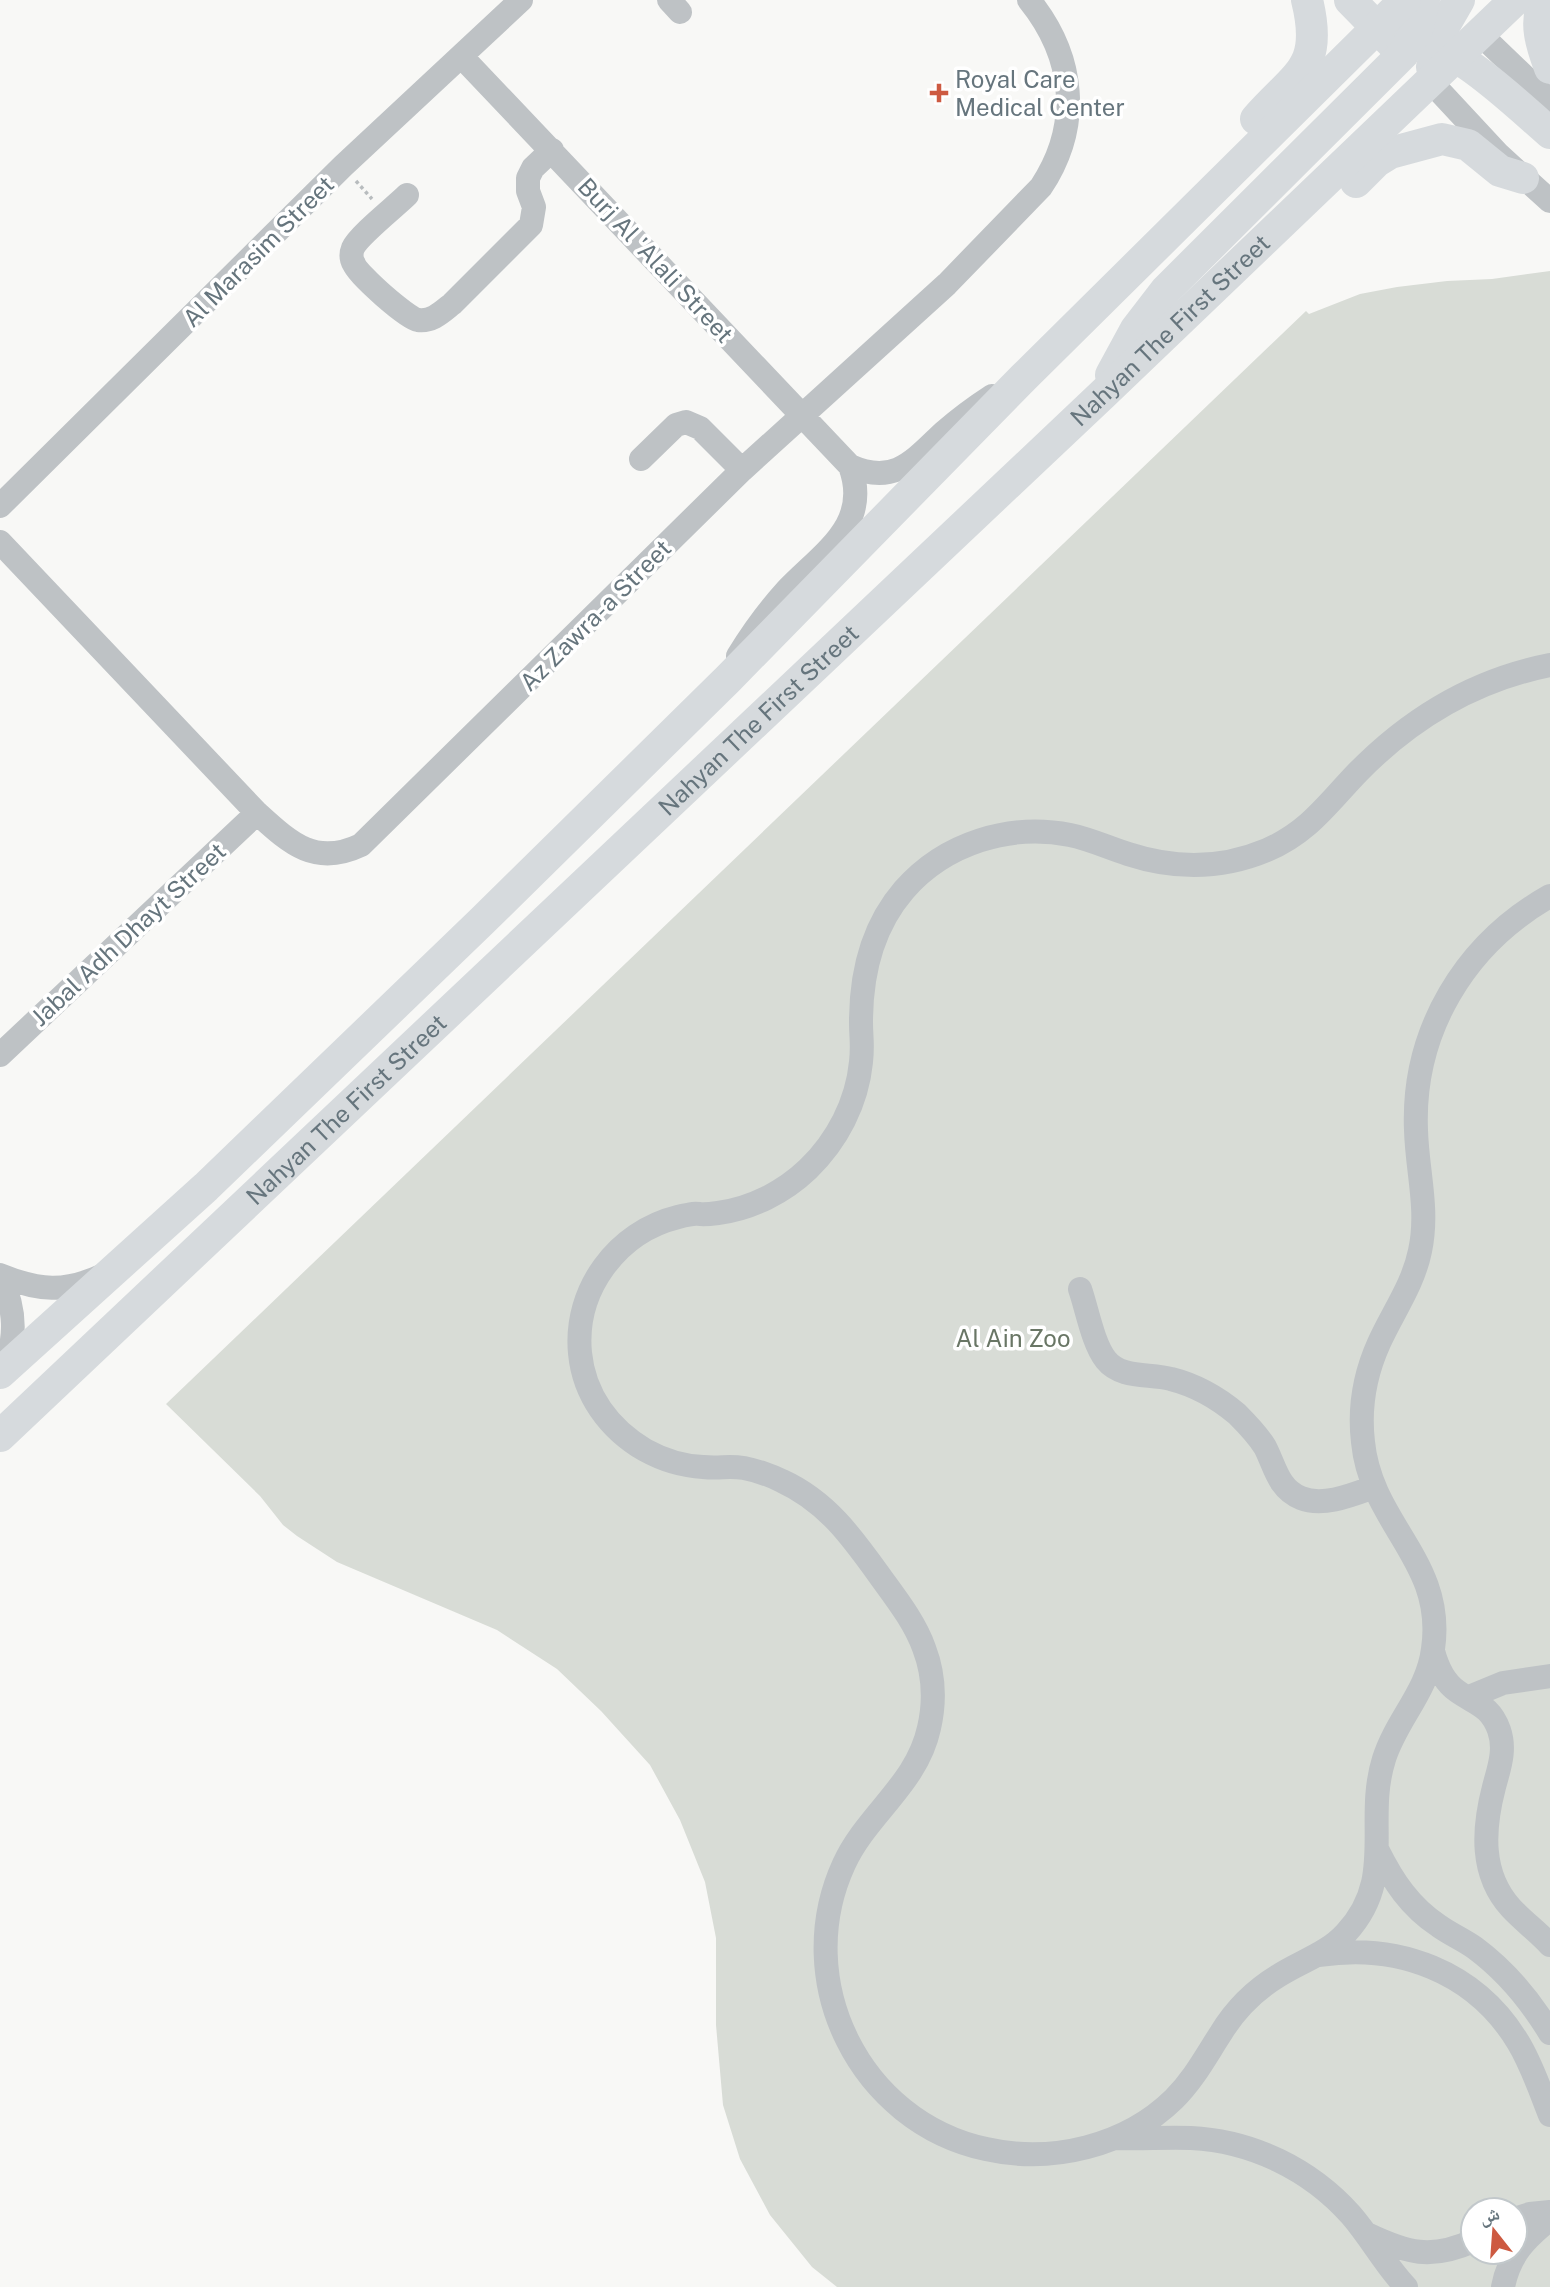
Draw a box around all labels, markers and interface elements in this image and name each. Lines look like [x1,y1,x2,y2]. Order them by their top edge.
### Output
place label: Royal Care Medical Center [955,65,1125,121]
marker: Royal Care Medical Center [929,83,949,103]
street label: Al Marasim Street [177,170,339,332]
street label: Burj Al 'Alali Street [573,172,739,348]
street label: Nahyan The First Street [1065,228,1275,431]
street label: Az Zawra-a Street [514,534,676,696]
street label: Nahyan The First Street [652,619,864,821]
street label: Jabal Adh Dhayt Street [25,837,231,1031]
street label: Nahyan The First Street [240,1008,452,1210]
park label: Al Ain Zoo [955,1324,1071,1352]
north arrow [1459,2196,1529,2266]
text: ش [1476,2201,1502,2229]

